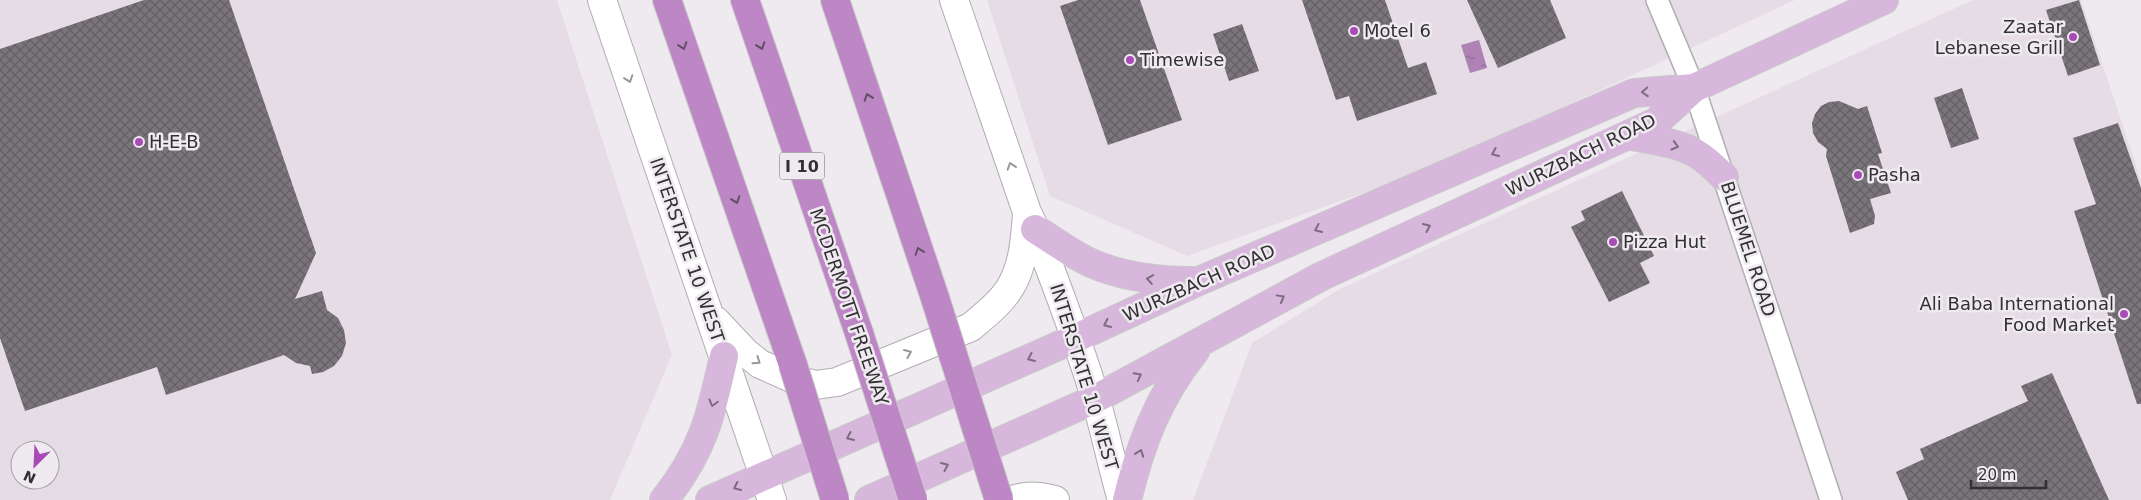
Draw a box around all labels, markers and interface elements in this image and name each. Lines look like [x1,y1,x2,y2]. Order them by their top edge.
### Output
place label: Zaatar Lebanese Grill [1935,16,2064,58]
place label: Motel 6 [1364,20,1431,41]
marker: Motel 6 [1348,25,1360,37]
marker: Zaatar Lebanese Grill [2067,31,2079,43]
one-way arrow [677,41,687,50]
one-way arrow [755,41,765,50]
place label: Timewise [1139,49,1224,70]
marker: Timewise [1124,54,1136,66]
one-way arrow [623,74,633,82]
one-way arrow [1641,86,1649,97]
one-way arrow [863,94,873,102]
street label: WURZBACH ROAD [1502,109,1659,200]
place label: H-E-B [149,131,199,152]
marker: H-E-B [133,136,145,148]
one-way arrow [1671,141,1679,151]
one-way arrow [1491,146,1500,157]
road number: I 10 [780,153,824,180]
street label: INTERSTATE 10 WEST [646,155,729,346]
one-way arrow [1007,162,1017,171]
place label: Pasha [1868,164,1921,185]
marker: Pasha [1852,169,1864,181]
street label: BLUEMEL ROAD [1717,178,1780,319]
one-way arrow [730,195,740,203]
street label: MCDERMOTT FREEWAY [806,205,893,409]
one-way arrow [1314,223,1323,234]
one-way arrow [1422,223,1431,234]
place label: Pizza Hut [1623,231,1706,252]
marker: Pizza Hut [1607,236,1619,248]
street label: WURZBACH ROAD [1119,239,1278,326]
one-way arrow [915,248,925,256]
one-way arrow [1146,274,1154,285]
street label: INTERSTATE 10 WEST [1046,281,1123,474]
place label: Ali Baba International Food Market [1920,293,2114,335]
one-way arrow [1275,295,1284,305]
marker: Ali Baba International Food Market [2118,308,2130,320]
one-way arrow [1103,318,1112,328]
one-way arrow [903,349,912,359]
one-way arrow [1027,351,1036,362]
one-way arrow [751,355,761,364]
one-way arrow [1133,372,1142,382]
one-way arrow [709,399,719,407]
one-way arrow [846,430,855,441]
north arrow [10,440,60,490]
one-way arrow [1134,449,1144,458]
scale bar [1971,458,2046,490]
one-way arrow [940,462,949,472]
text: 20 m [1978,466,2016,484]
text: N [21,467,38,487]
one-way arrow [733,481,742,492]

